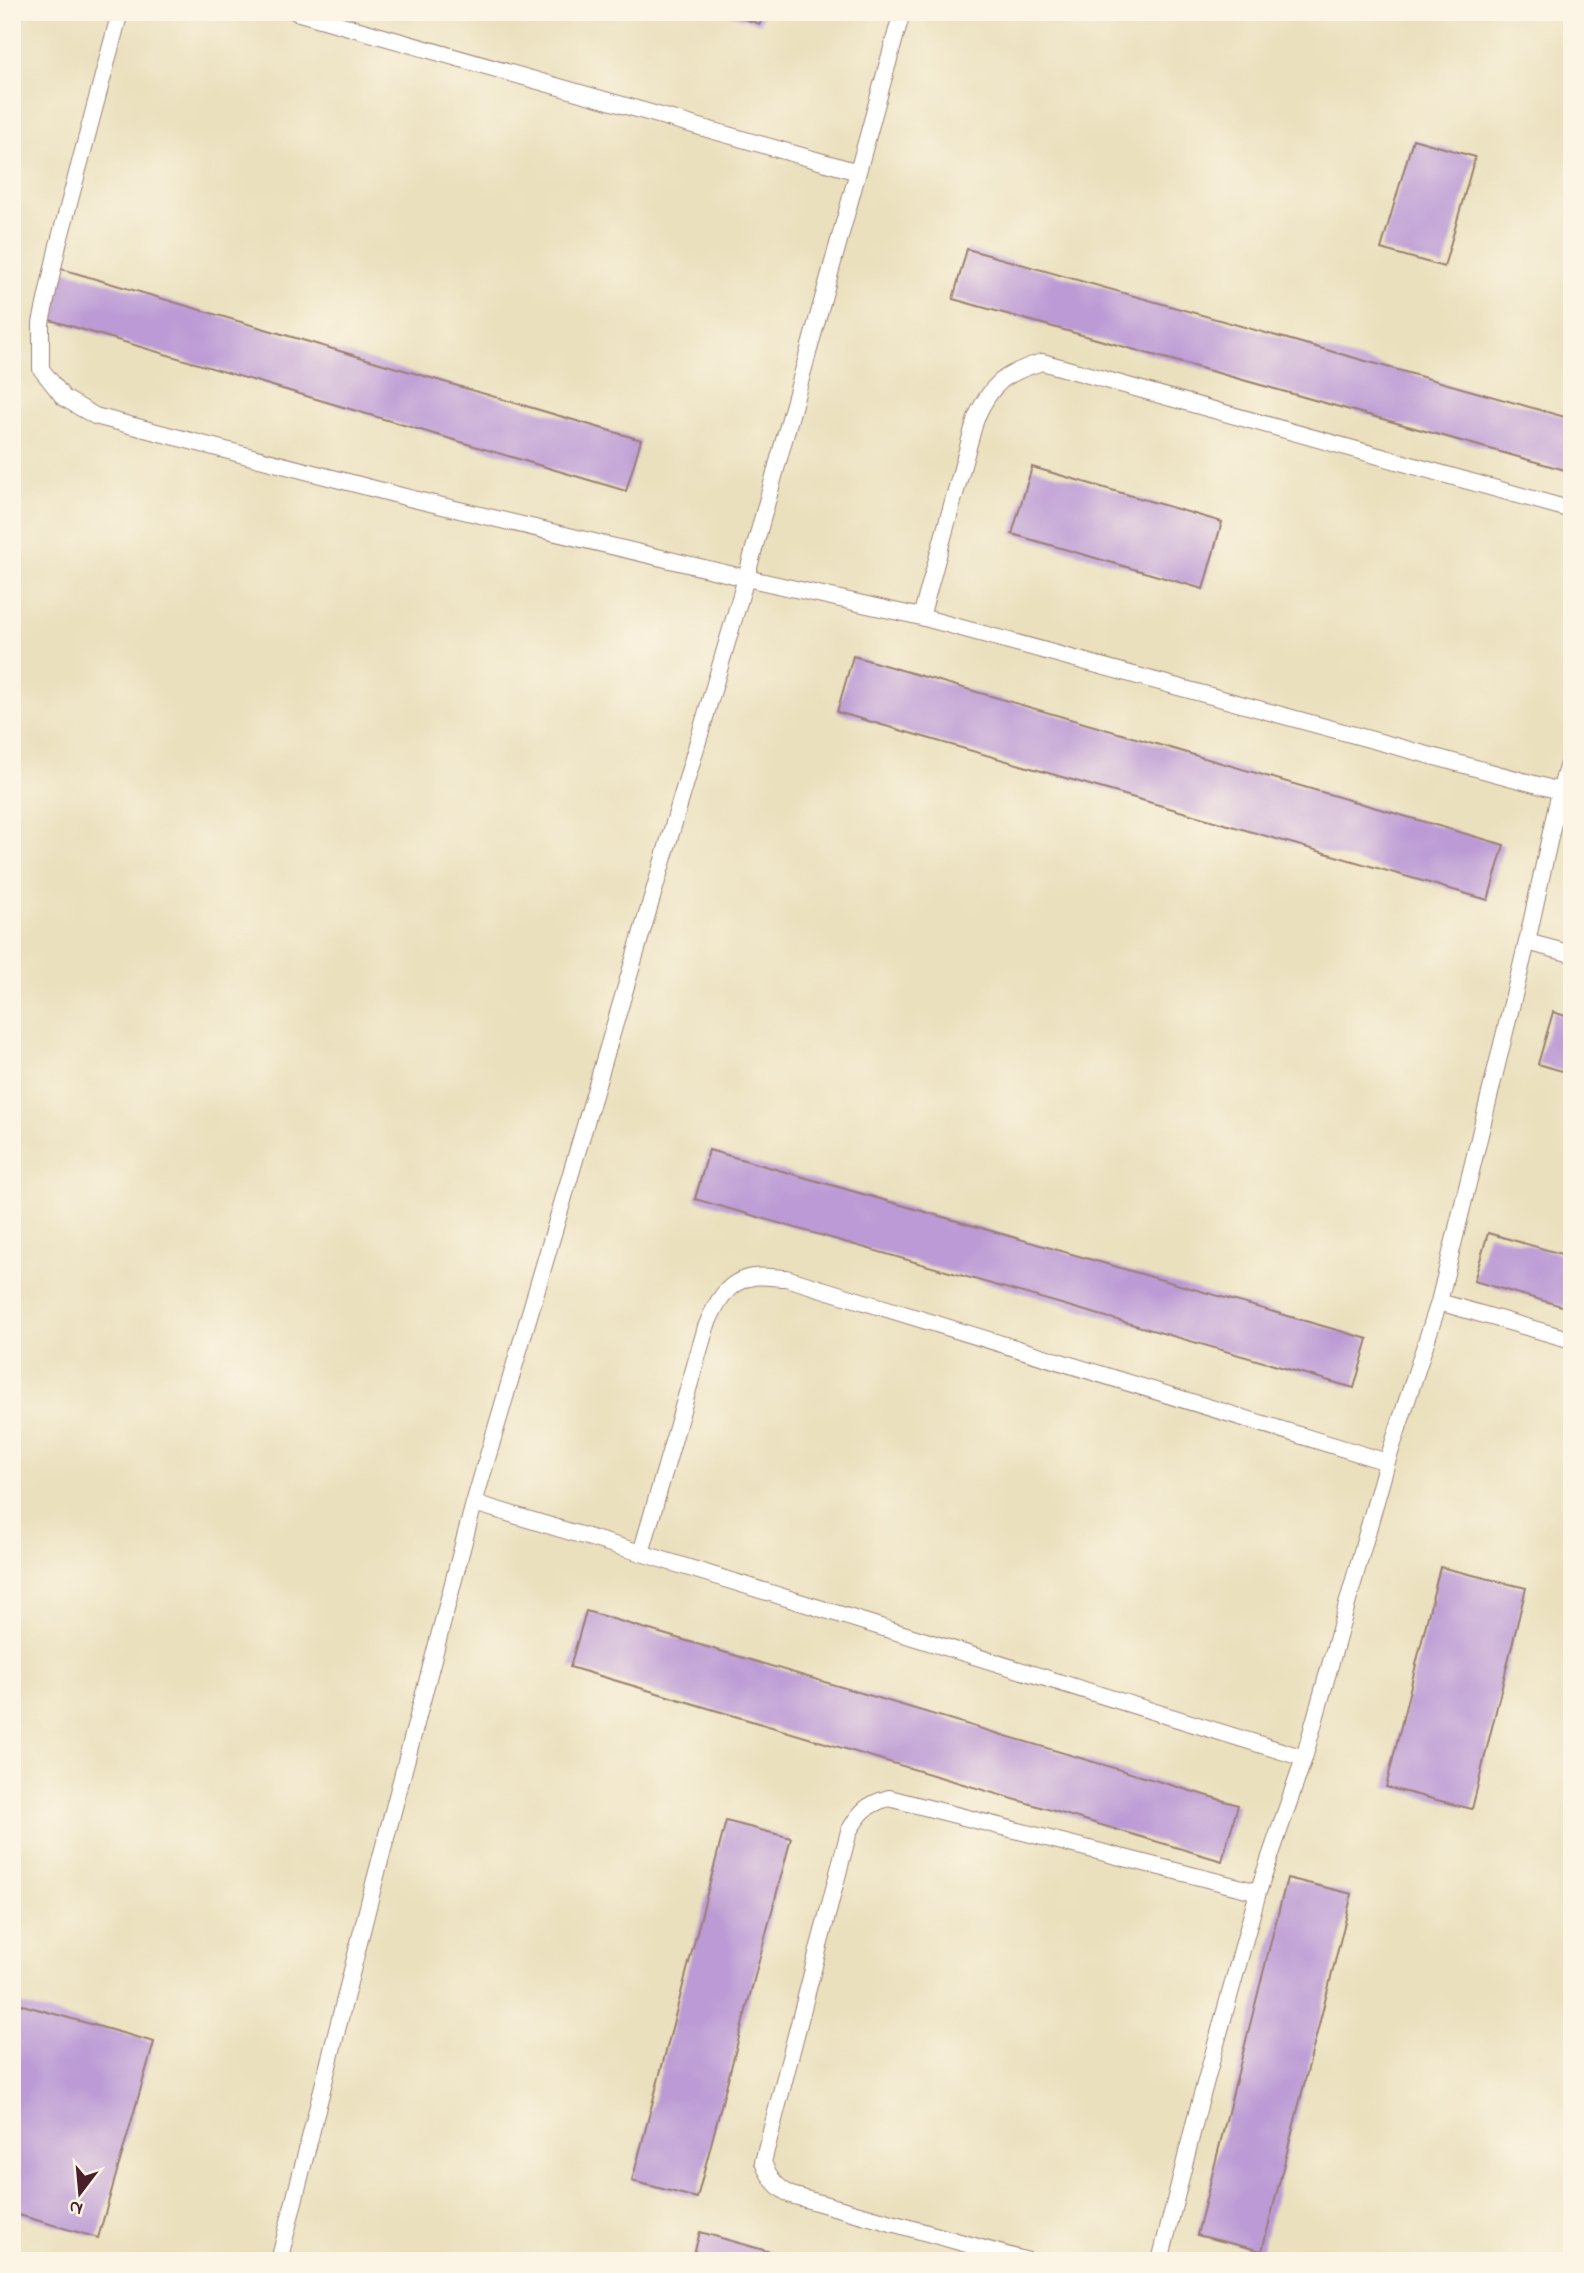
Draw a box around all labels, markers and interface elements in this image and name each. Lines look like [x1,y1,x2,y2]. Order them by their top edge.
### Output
north arrow [46,2158,116,2228]
text: N [66,2192,86,2222]

